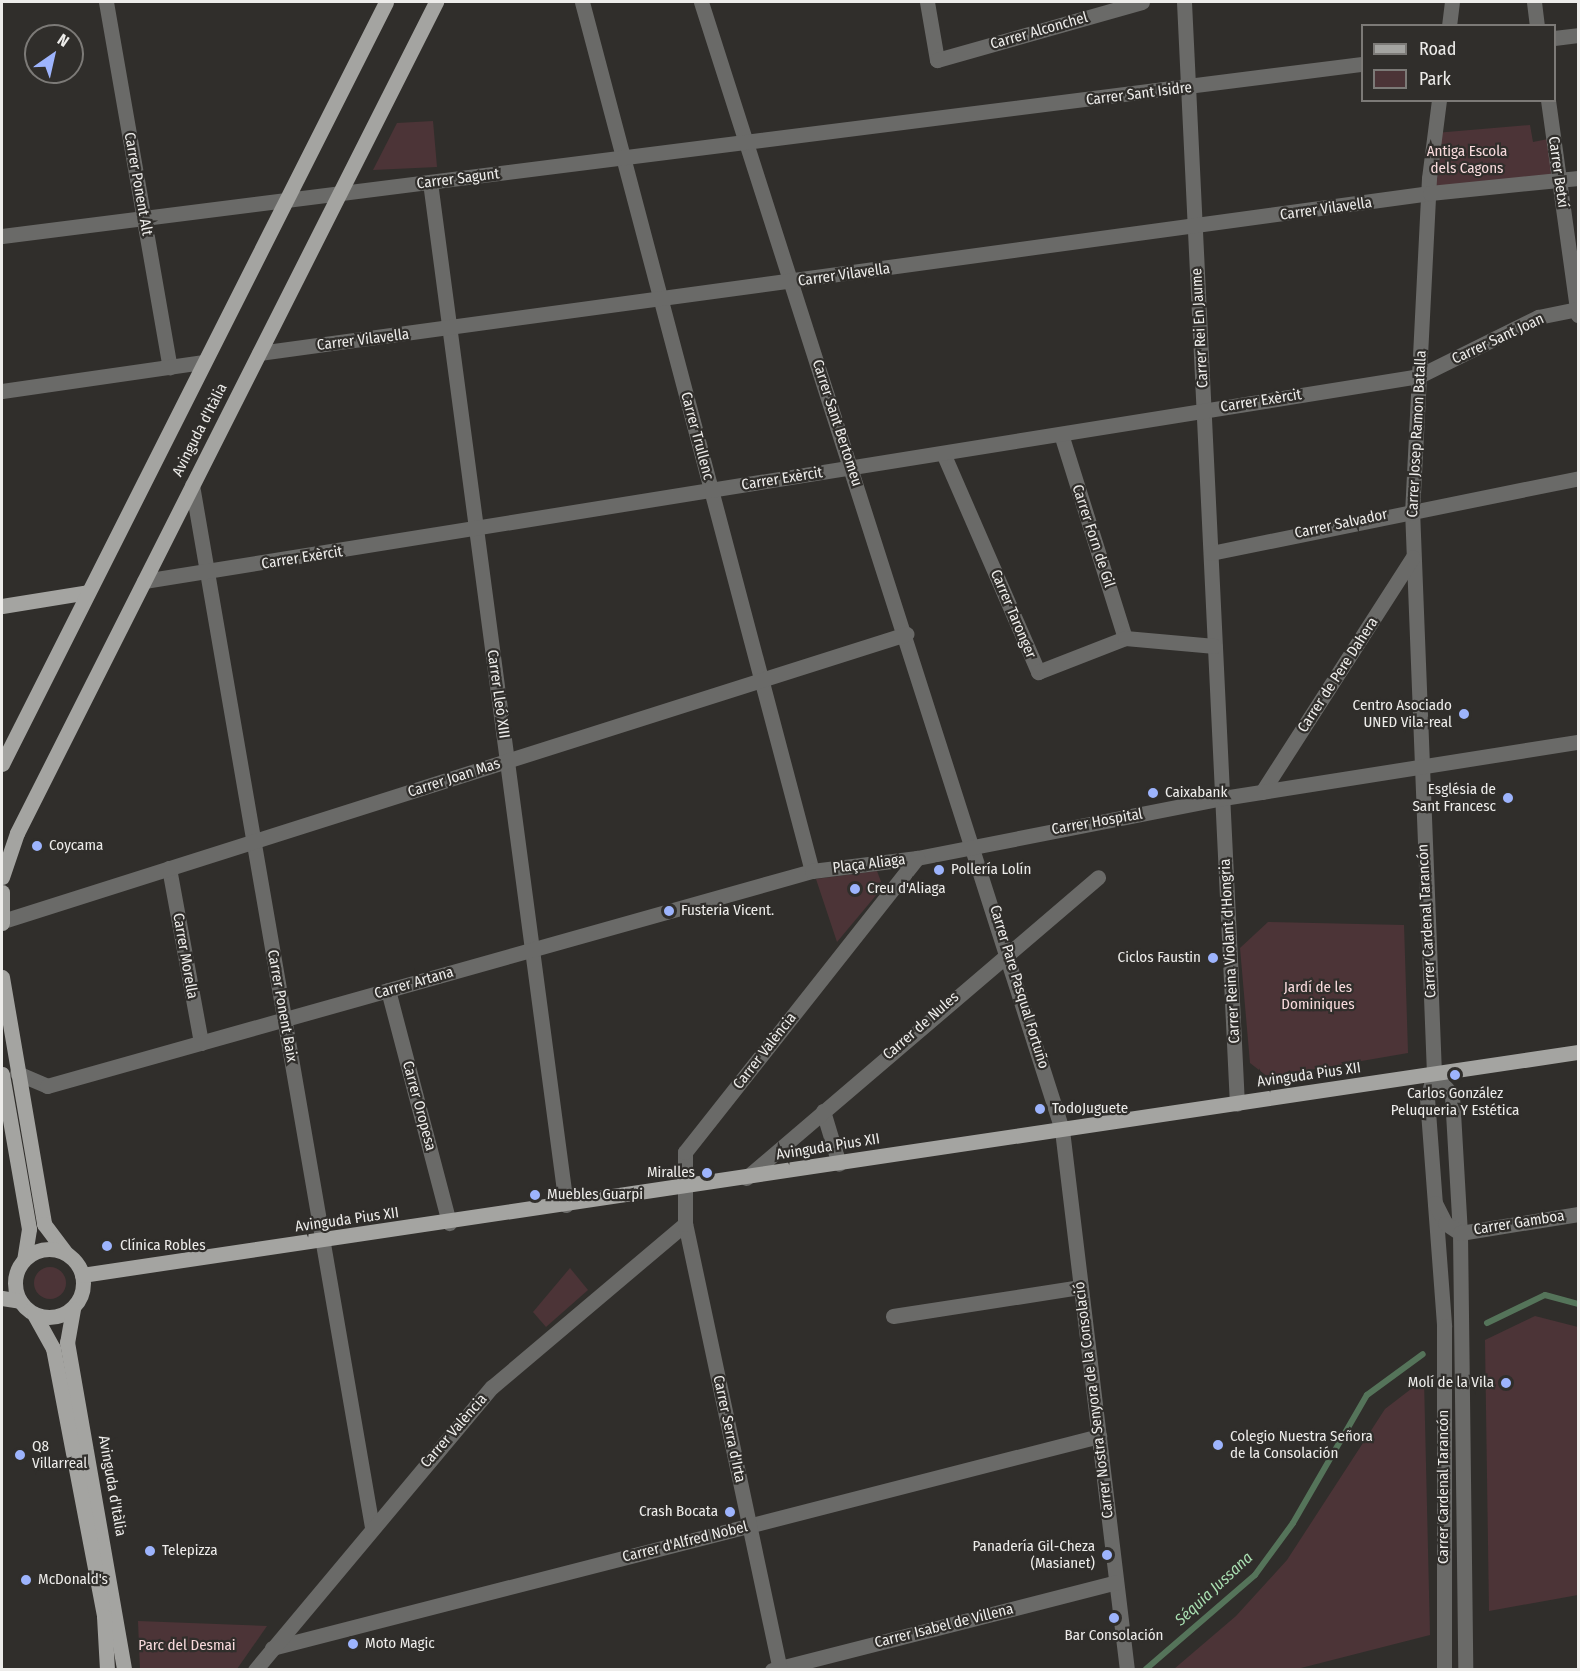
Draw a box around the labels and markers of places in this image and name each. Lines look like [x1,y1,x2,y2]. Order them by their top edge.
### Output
place label: Centro Asociado UNED Vila-real [1353,696,1452,731]
marker: Centro Asociado UNED Vila-real [1457,707,1471,721]
place label: Església de Sant Francesc [1412,780,1496,815]
place label: Caixabank [1165,784,1227,802]
marker: Caixabank [1146,786,1160,800]
marker: Església de Sant Francesc [1501,791,1515,805]
place label: Coycama [49,837,103,855]
marker: Coycama [30,839,44,853]
place label: Pollería Lolín [951,861,1031,879]
marker: Pollería Lolín [932,863,946,877]
place label: Creu d'Aliaga [867,880,946,898]
marker: Creu d'Aliaga [848,882,862,896]
place label: Fusteria Vicent. [681,902,774,920]
marker: Fusteria Vicent. [662,904,676,918]
place label: Ciclos Faustin [1118,949,1201,967]
marker: Ciclos Faustin [1206,951,1220,965]
marker: Carlos González Peluqueria Y Estética [1448,1068,1462,1082]
place label: Carlos González Peluqueria Y Estética [1391,1084,1519,1119]
place label: TodoJuguete [1052,1100,1128,1118]
marker: TodoJuguete [1033,1102,1047,1116]
place label: Miralles [647,1164,695,1182]
marker: Miralles [700,1166,714,1180]
place label: Muebles Guarpi [547,1186,643,1204]
marker: Muebles Guarpi [528,1188,542,1202]
marker: Clínica Robles [98,1237,116,1255]
place label: Clínica Robles [120,1237,206,1255]
place label: Molí de la Vila [1408,1374,1494,1392]
marker: Molí de la Vila [1499,1376,1513,1390]
place label: Colegio Nuestra Señora de la Consolación [1230,1427,1373,1462]
place label: Q8 Villarreal [32,1437,87,1472]
marker: Colegio Nuestra Señora de la Consolación [1211,1438,1225,1452]
marker: Q8 Villarreal [13,1448,27,1462]
place label: Crash Bocata [639,1503,718,1521]
marker: Crash Bocata [723,1505,737,1519]
place label: Panadería Gil-Cheza (Masianet) [972,1537,1095,1572]
place label: Telepizza [162,1542,218,1560]
marker: Telepizza [143,1544,157,1558]
marker: Panadería Gil-Cheza (Masianet) [1100,1548,1114,1562]
place label: McDonald's [38,1571,108,1589]
marker: McDonald's [19,1573,33,1587]
marker: Bar Consolación [1107,1611,1121,1625]
place label: Bar Consolación [1065,1627,1163,1645]
place label: Moto Magic [365,1635,435,1653]
marker: Moto Magic [346,1637,360,1651]

